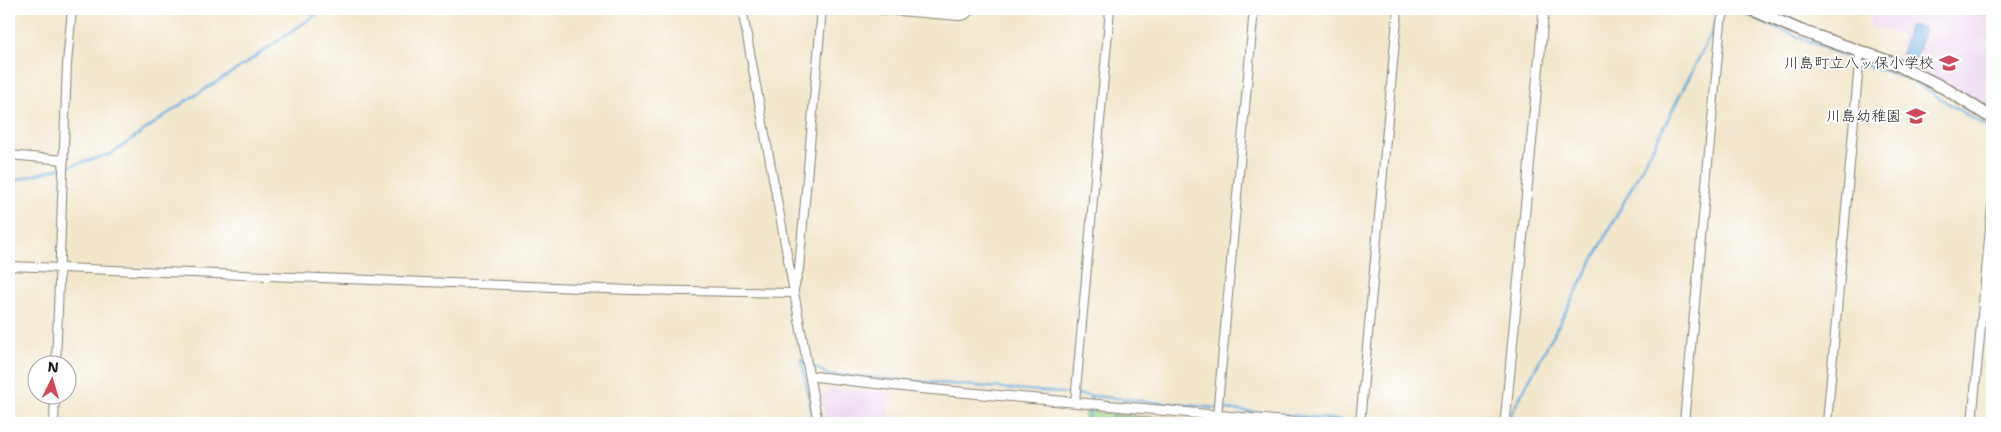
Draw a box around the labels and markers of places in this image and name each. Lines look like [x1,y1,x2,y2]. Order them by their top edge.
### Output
school or university icon: 川島町立八ッ保小学校 [1938,52,1960,74]
place label: 川島町立八ッ保小学校 [1784,53,1934,73]
school or university icon: 川島幼稚園 [1905,105,1927,127]
place label: 川島幼稚園 [1826,106,1901,126]

